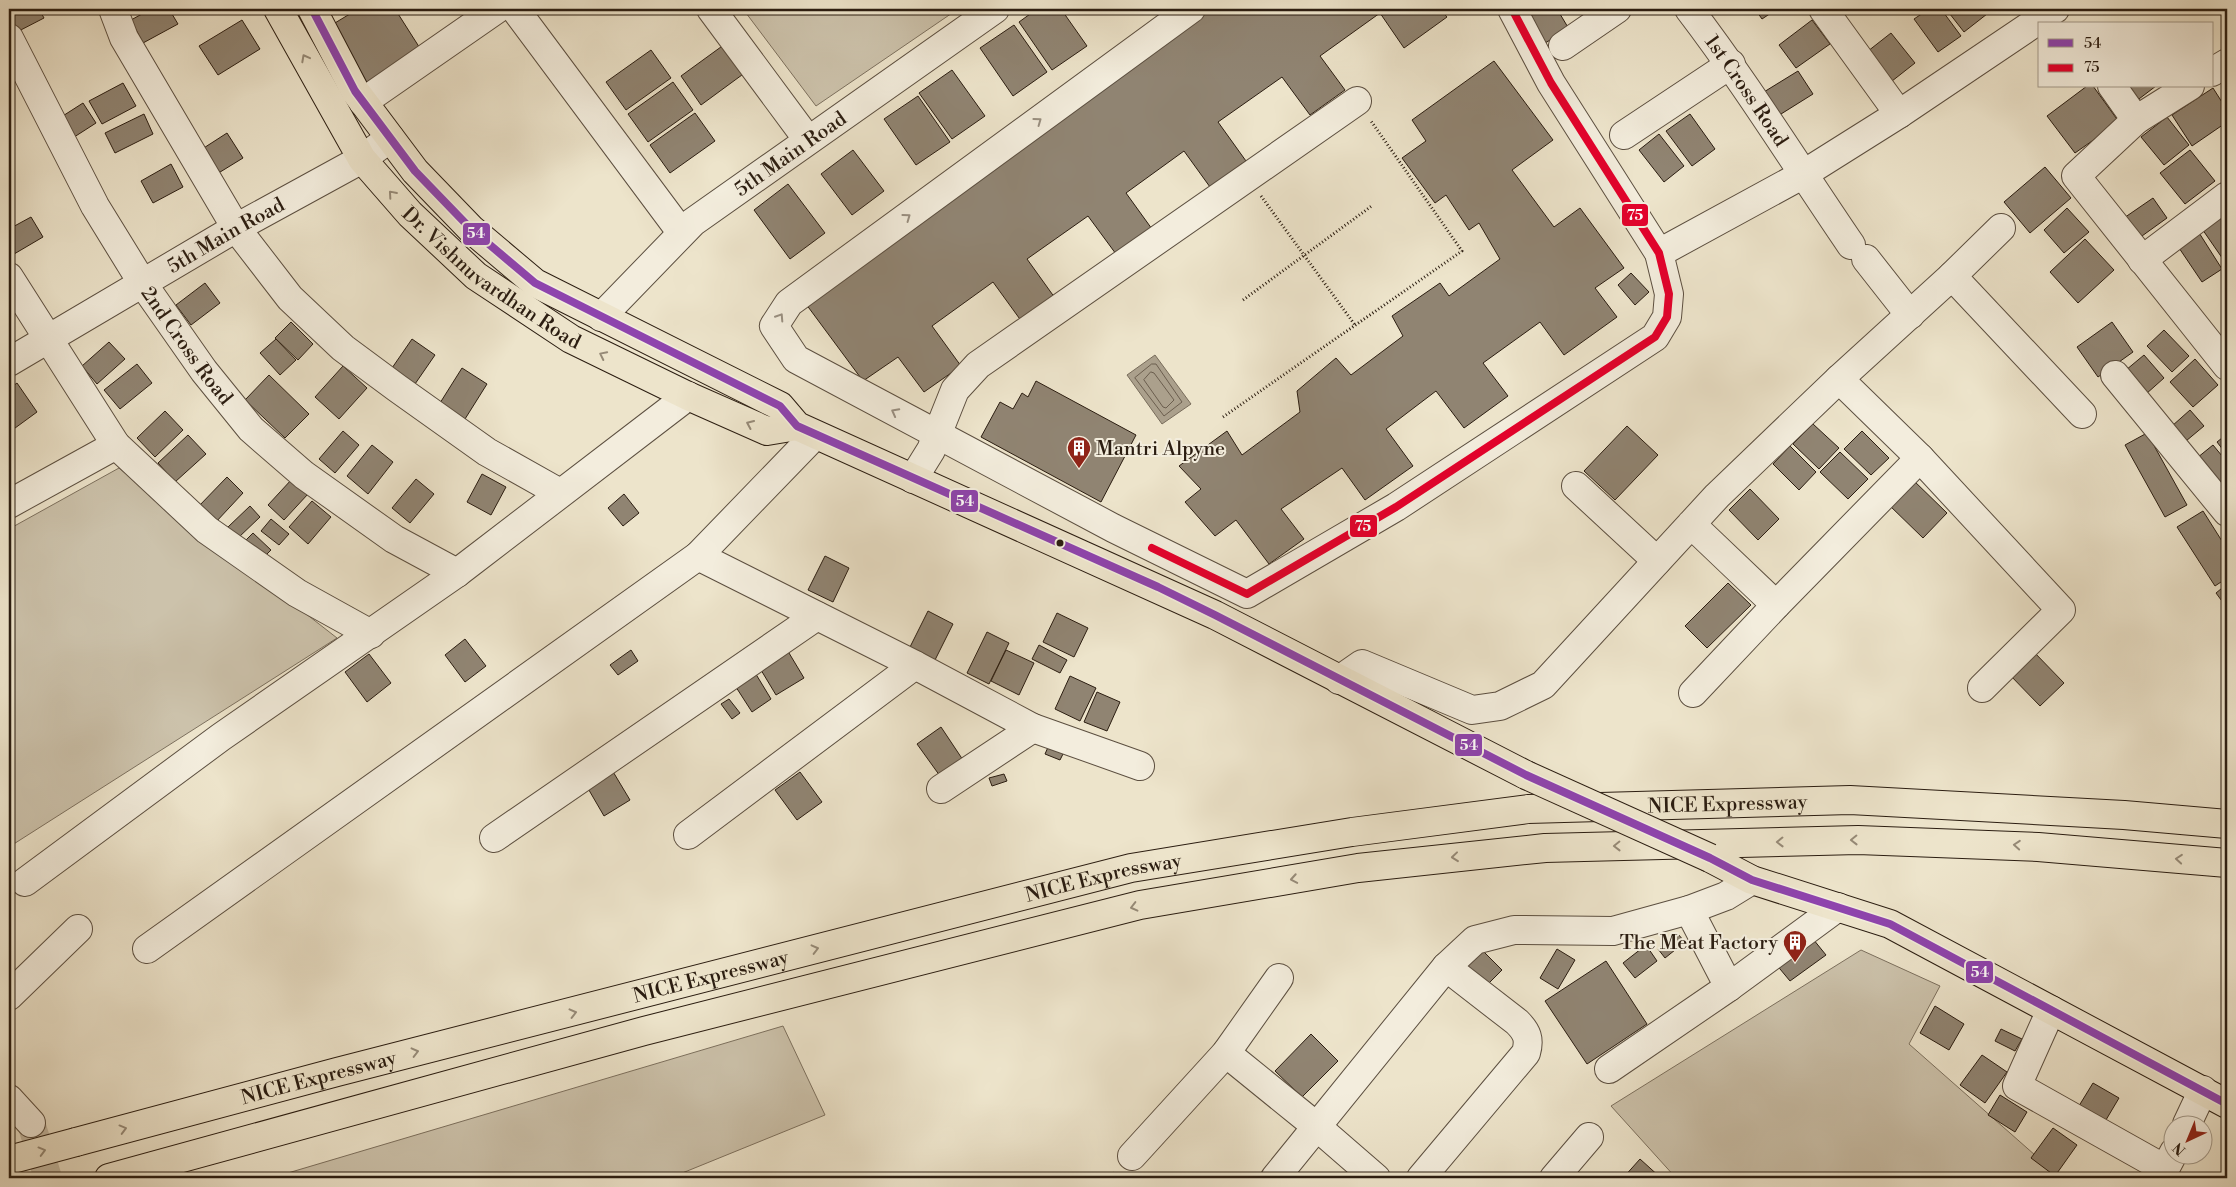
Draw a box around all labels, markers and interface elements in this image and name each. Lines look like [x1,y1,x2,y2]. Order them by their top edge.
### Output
legend [2038,22,2214,88]
street label: 1st Cross Road [1699,31,1793,152]
text: 54 [2084,34,2102,53]
one-way arrow [301,54,311,63]
text: 75 [2084,58,2100,77]
street label: 5th Main Road [730,106,852,203]
one-way arrow [1032,118,1041,127]
one-way arrow [389,190,398,199]
street label: 5th Main Road [163,193,290,280]
street label: Dr. Vishnuvardhan Road [396,202,585,356]
line badge: 75 [1621,203,1649,227]
text: 75 [1627,207,1644,225]
one-way arrow [901,214,910,223]
line badge: 54 [462,222,491,246]
text: 54 [467,225,485,243]
street label: 2nd Cross Road [135,282,238,411]
one-way arrow [773,313,783,322]
one-way arrow [599,351,608,361]
one-way arrow [892,408,901,418]
one-way arrow [746,419,755,430]
building icon: Mantri Alpyne [1066,435,1092,469]
place label: Mantri Alpyne [1096,437,1225,462]
line badge: 54 [950,489,979,513]
text: 54 [956,493,974,511]
line badge: 75 [1349,514,1378,538]
text: 75 [1355,518,1372,536]
unlabelled marker [1055,538,1065,548]
line badge: 54 [1454,733,1483,757]
text: 54 [1460,737,1478,755]
street label: NICE Expressway [1647,790,1808,820]
one-way arrow [1850,835,1858,846]
one-way arrow [1776,837,1784,847]
one-way arrow [2013,840,2021,851]
one-way arrow [1613,841,1621,852]
street label: NICE Expressway [1023,849,1184,909]
one-way arrow [1451,852,1459,863]
one-way arrow [2174,854,2182,865]
one-way arrow [1290,873,1299,883]
one-way arrow [1130,901,1139,912]
building icon: The Meat Factory [1782,929,1808,963]
place label: The Meat Factory [1620,931,1778,956]
one-way arrow [810,944,819,955]
street label: NICE Expressway [631,945,792,1009]
line badge: 54 [1965,960,1994,984]
text: 54 [1971,964,1989,982]
one-way arrow [568,1008,576,1018]
street label: NICE Expressway [238,1046,400,1111]
one-way arrow [411,1047,420,1058]
north arrow [2164,1114,2214,1164]
one-way arrow [118,1124,127,1135]
text: N [2169,1138,2190,1159]
one-way arrow [38,1146,46,1156]

